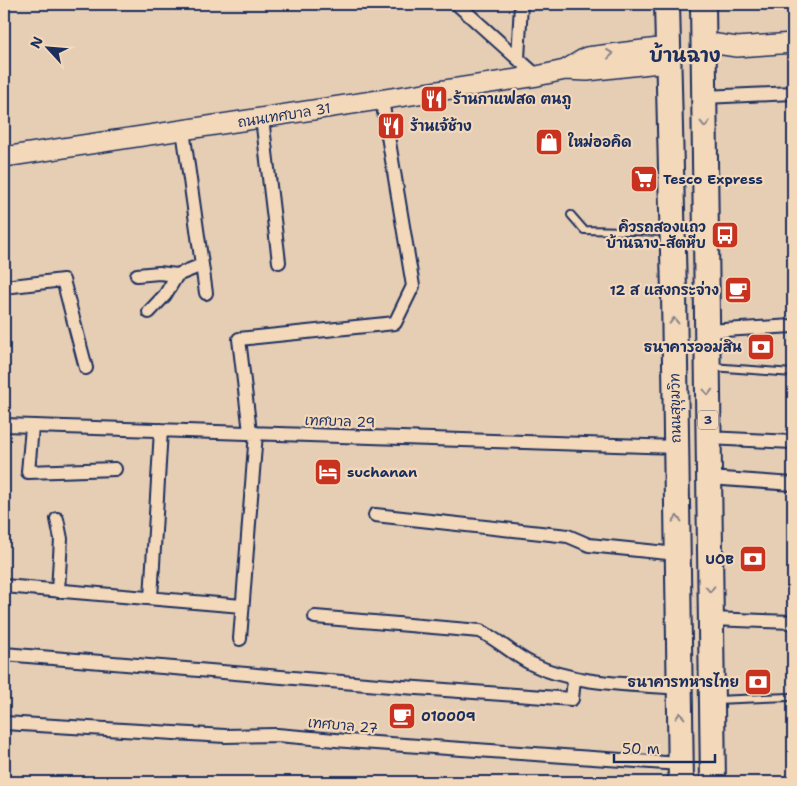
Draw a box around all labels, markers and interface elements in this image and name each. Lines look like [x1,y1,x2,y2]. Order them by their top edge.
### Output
north arrow [22,22,72,72]
text: N [26,33,47,51]
district label: บ้านฉาง [649,42,721,68]
one-way arrow [606,49,614,60]
restaurant icon: ร้านกาแฟสด ฅนภู [419,84,449,114]
place label: ร้านกาแฟสด ฅนภู [453,89,571,110]
street label: ถนนเทศบาล 31 [236,99,332,131]
restaurant icon: ร้านเจ้ช้าง [376,111,406,141]
place label: ร้านเจ้ช้าง [410,116,472,135]
one-way arrow [700,121,710,129]
shop icon: ใหม่ออคิด [534,127,564,157]
place label: ใหม่ออคิด [567,132,631,151]
supermarket icon: Tesco Express [629,164,659,194]
place label: Tesco Express [663,170,763,188]
place label: คิวรถสองแถว บ้านฉาง-สัตหีบ [606,218,706,252]
bus stop icon: คิวรถสองแถว บ้านฉาง-สัตหีบ [710,220,740,250]
cafe icon: 12 ส แสงกระจ่าง [723,275,753,305]
place label: 12 ส แสงกระจ่าง [610,280,719,299]
one-way arrow [669,317,679,324]
bank icon: ธนาคารออมสิน [746,332,776,362]
place label: ธนาคารออมสิน [644,338,742,356]
street label: ถนนสุขุมวิท [665,373,686,443]
one-way arrow [703,388,713,396]
road number: 3 [698,410,718,430]
street label: เทศบาล 29 [304,411,376,431]
hotel icon: suchanan [313,457,343,487]
place label: suchanan [347,463,417,481]
one-way arrow [672,514,682,522]
bank icon: UOB [738,544,768,574]
place label: UOB [705,550,734,568]
one-way arrow [705,586,715,594]
bank icon: ธนาคารทหารไทย [743,667,773,697]
place label: ธนาคารทหารไทย [628,672,739,691]
cafe icon: 010009 [387,701,417,731]
place label: 010009 [421,707,475,725]
one-way arrow [674,712,685,720]
street label: เทศบาล 27 [307,713,379,737]
scale bar [614,731,716,763]
text: 50 m [622,739,660,759]

